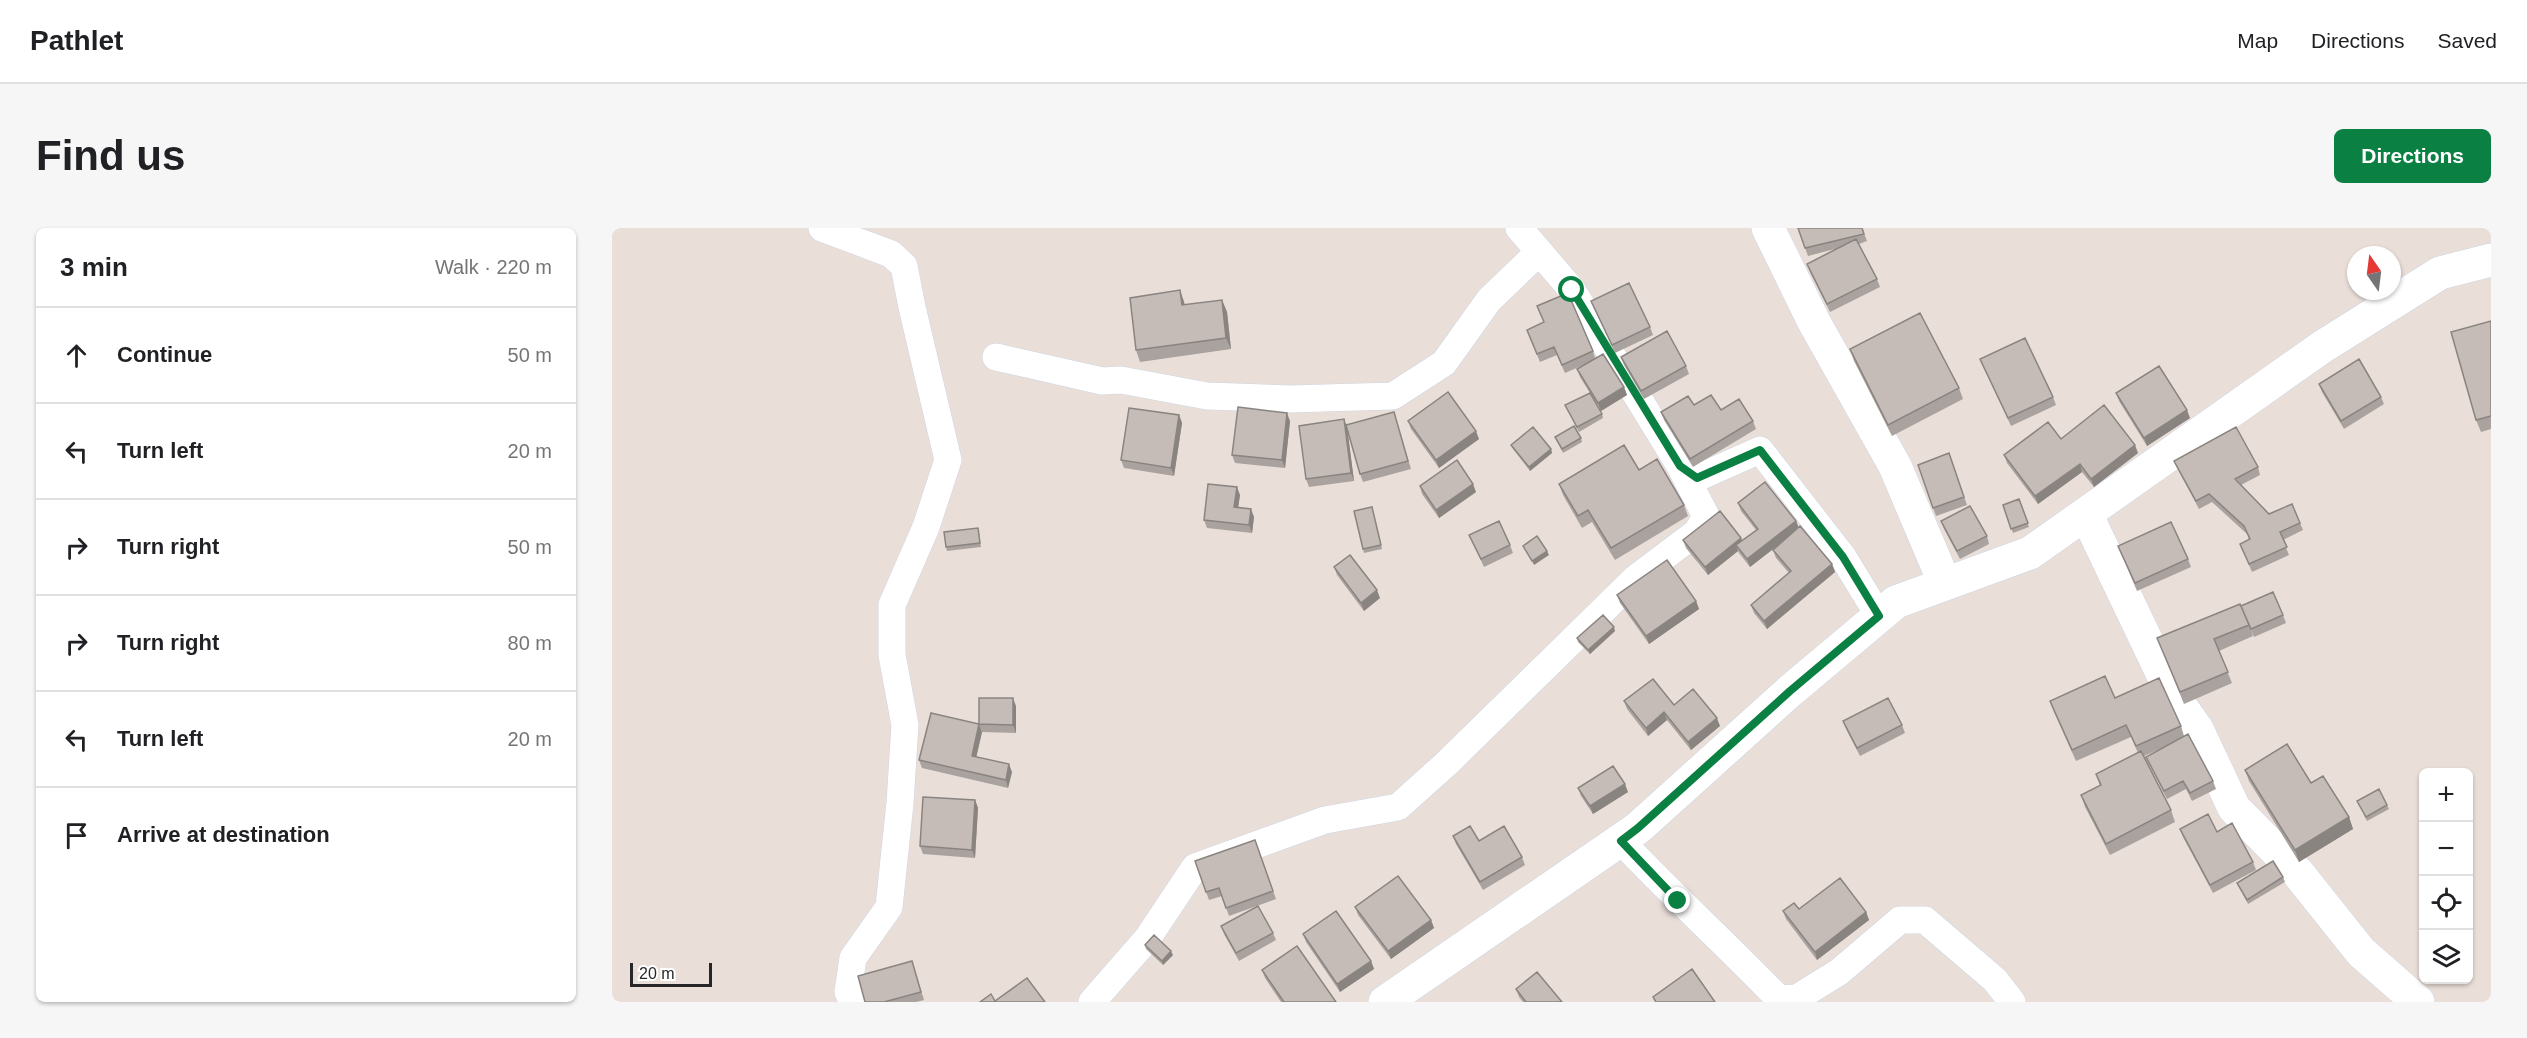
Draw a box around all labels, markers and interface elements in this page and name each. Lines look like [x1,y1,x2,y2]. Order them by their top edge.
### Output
text: Pathlet [30,25,123,56]
text: Map [2237,29,2278,52]
text: Directions [2311,29,2404,52]
text: Saved [2437,29,2497,52]
button: Directions [2334,129,2491,183]
text: Find us [36,132,185,179]
north arrow [2347,246,2401,300]
text: 3 min [60,252,128,282]
text: Walk · 220 m [435,256,552,278]
route start [1558,276,1584,302]
icon: ahead [60,339,93,372]
text: Continue [117,342,212,367]
text: 50 m [508,344,552,366]
icon: left [60,435,93,468]
text: Turn left [117,438,203,463]
text: 20 m [508,440,552,462]
icon: right [60,531,93,564]
text: Turn right [117,534,219,559]
text: 50 m [508,536,552,558]
icon: right [60,627,93,660]
text: Turn right [117,630,219,655]
text: 80 m [508,632,552,654]
icon: left [60,723,93,756]
text: Turn left [117,726,203,751]
text: 20 m [508,728,552,750]
map controls [2419,768,2473,984]
button: + [2419,768,2473,822]
icon: arrive [60,819,93,852]
text: Arrive at destination [117,822,330,847]
button: − [2419,822,2473,876]
button: locate [2419,876,2473,930]
route end [1664,887,1690,913]
button: layers [2419,930,2473,984]
scale bar [630,960,712,988]
text: 20 m [639,965,675,982]

